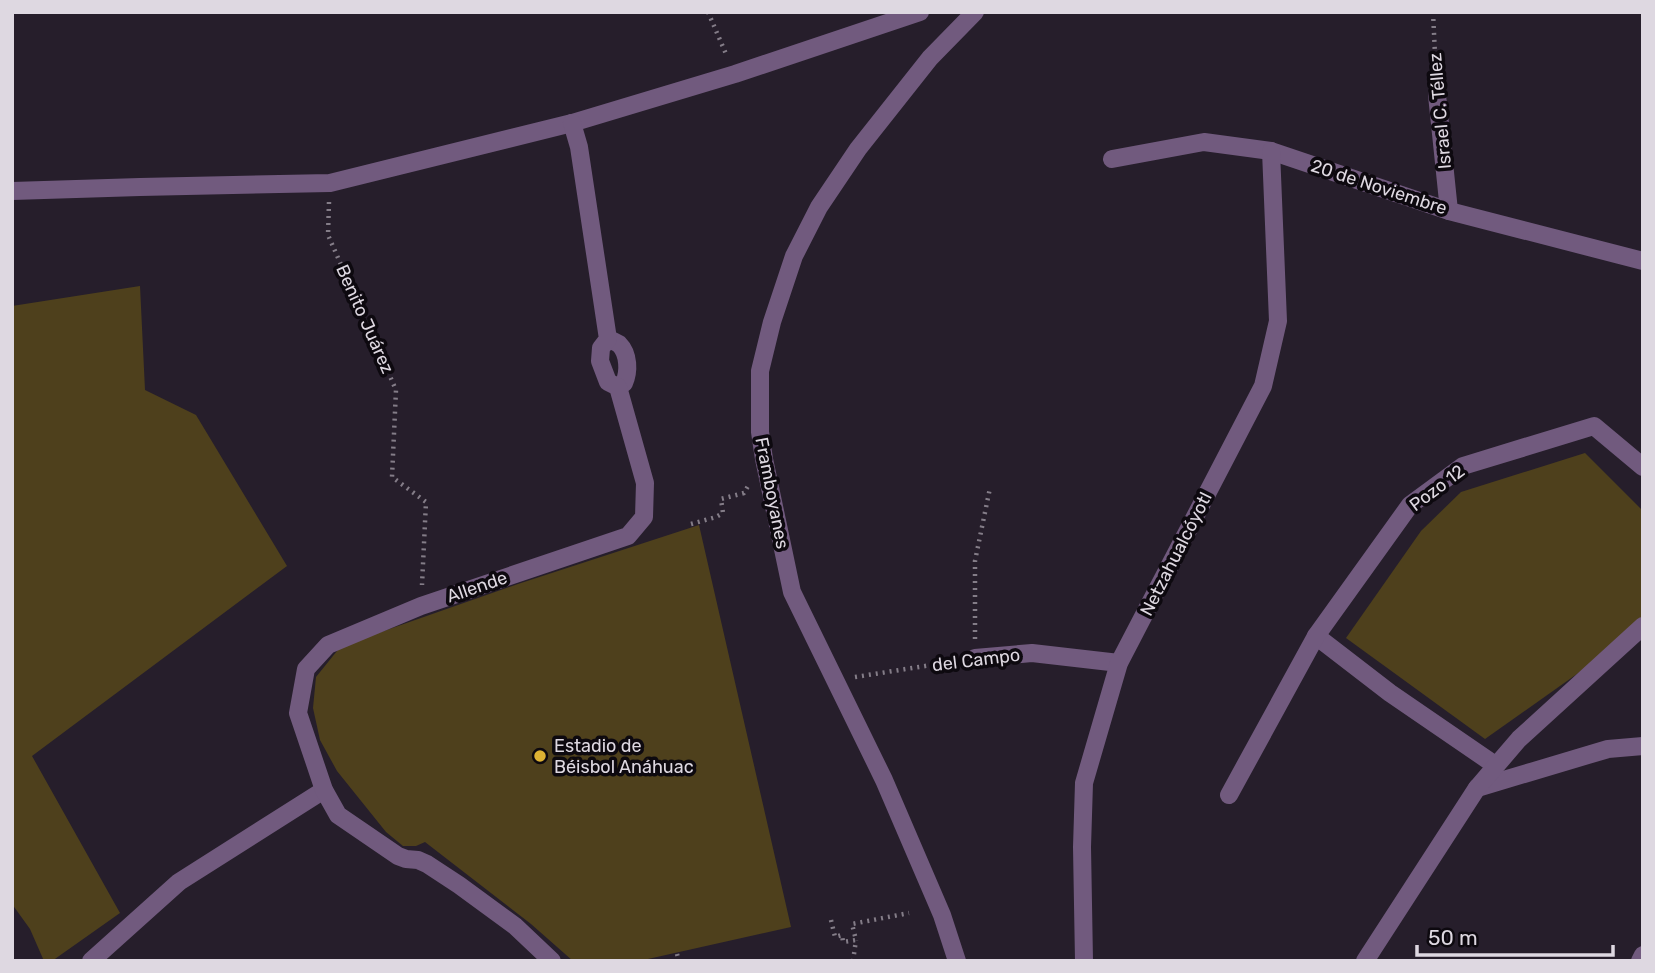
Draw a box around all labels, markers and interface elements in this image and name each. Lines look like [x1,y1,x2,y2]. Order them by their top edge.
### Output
street label: Israel C. Téllez [1424,52,1456,170]
street label: 20 de Noviembre [1308,155,1450,219]
street label: Benito Juárez [331,261,399,377]
street label: Framboyanes [750,435,794,551]
street label: Pozo 12 [1405,460,1469,516]
street label: Netzahualcóyotl [1135,488,1217,620]
street label: Allende [444,566,510,608]
street label: del Campo [931,644,1021,676]
place label: Estadio de Béisbol Anáhuac [554,735,694,778]
marker: Estadio de Béisbol Anáhuac [532,748,548,764]
scale bar [1417,914,1613,958]
text: 50 m [1428,925,1478,950]

